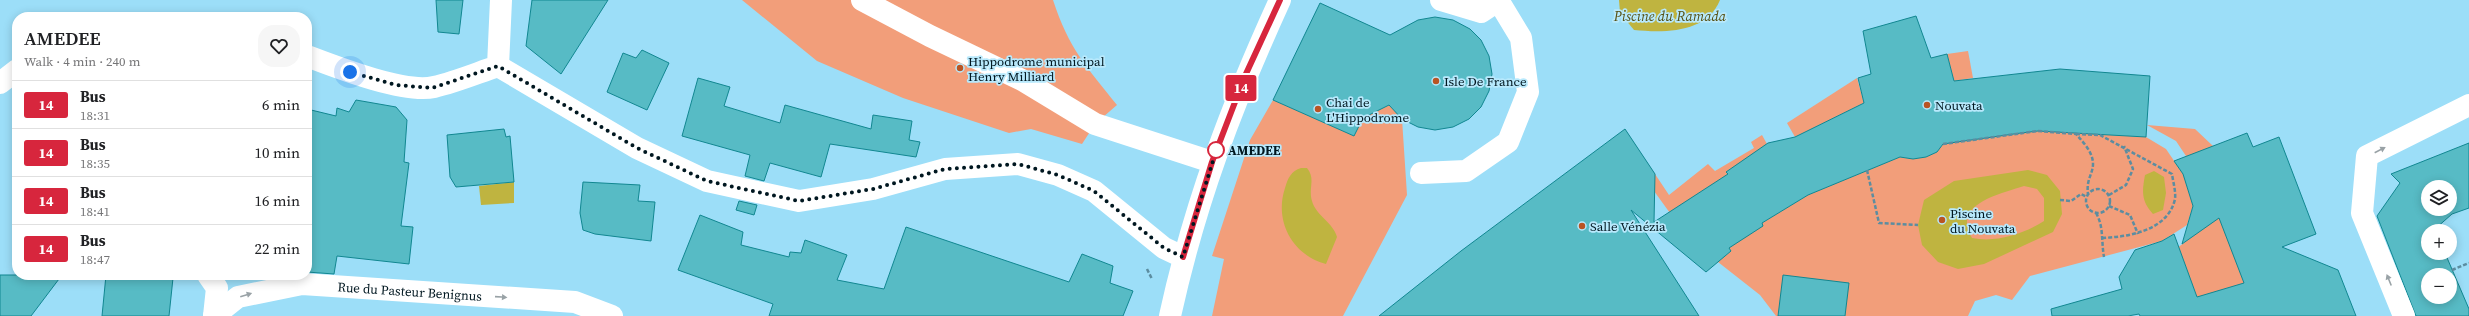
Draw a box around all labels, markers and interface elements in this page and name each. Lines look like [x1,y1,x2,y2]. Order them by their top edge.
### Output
water label: Piscine du Ramada [1613,6,1727,26]
text: AMEDEE [24,25,101,51]
button: heart [258,25,300,67]
text: Walk · 4 min · 240 m [24,53,140,70]
place label: Hippodrome municipal Henry Milliard [968,53,1105,85]
your location [340,62,360,82]
marker: Hippodrome municipal Henry Milliard [955,63,965,73]
place label: Isle De France [1444,73,1527,90]
line badge: 14 [1223,75,1259,101]
marker: Isle De France [1431,76,1441,86]
text: 14 [1233,78,1249,98]
text: Bus [80,86,106,107]
text: 6 min [262,94,300,115]
place label: Chai de L'Hippodrome [1326,94,1409,126]
text: 14 [38,95,54,115]
place label: Nouvata [1935,97,1983,114]
marker: Nouvata [1922,100,1932,110]
marker: Chai de L'Hippodrome [1313,104,1323,114]
text: 18:31 [80,107,110,124]
text: Bus [80,134,106,155]
marker: AMEDEE [1207,141,1225,159]
text: 10 min [254,142,300,163]
place label: AMEDEE [1228,142,1281,159]
text: 14 [38,143,54,163]
one-way arrow [2374,146,2386,153]
text: 18:35 [80,155,110,172]
map controls [2421,180,2457,304]
button: layers [2421,180,2457,216]
text: Bus [80,182,106,203]
text: 16 min [254,190,300,211]
text: 14 [38,191,54,211]
text: 18:41 [80,203,110,220]
place label: Piscine du Nouvata [1950,205,2016,237]
marker: Piscine du Nouvata [1937,215,1947,225]
place label: Salle Vénézia [1590,218,1666,235]
marker: Salle Vénézia [1577,221,1587,231]
button: + [2421,224,2457,260]
text: Bus [80,230,106,251]
text: 22 min [254,238,300,259]
text: 14 [38,239,54,259]
text: 18:47 [80,251,110,268]
button: − [2421,268,2457,304]
one-way arrow [2386,274,2392,285]
street label: Rue du Pasteur Benignus [337,278,483,304]
one-way arrow [240,292,252,298]
one-way arrow [495,294,508,300]

